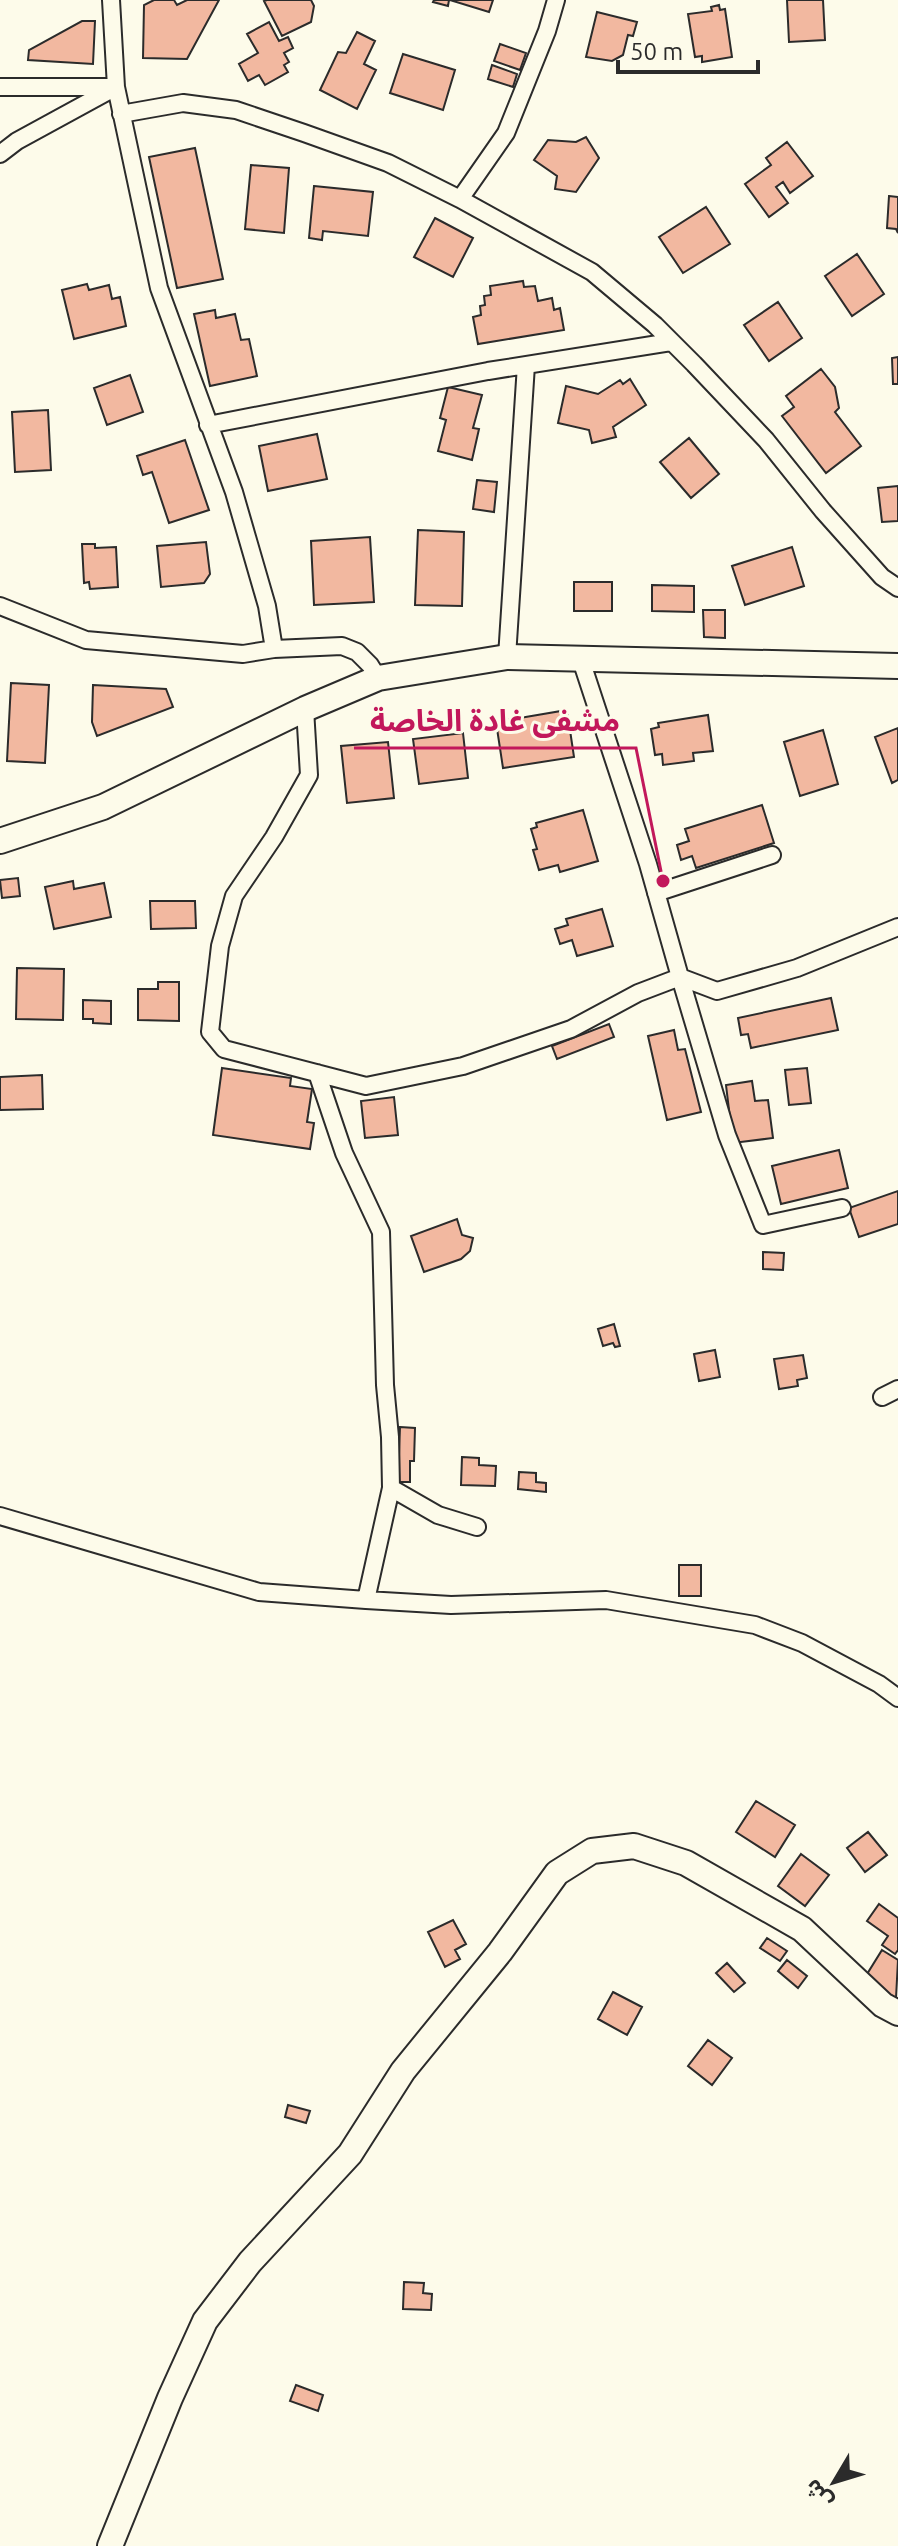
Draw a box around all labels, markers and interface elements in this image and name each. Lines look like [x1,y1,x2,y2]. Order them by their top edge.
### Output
scale bar [618,24,758,74]
text: 50 m [630,38,683,65]
callout: مشفى غادة الخاصة [354,694,636,748]
text: مشفى غادة الخاصة [370,703,620,738]
north arrow [794,2442,874,2522]
text: ش [799,2474,838,2514]

